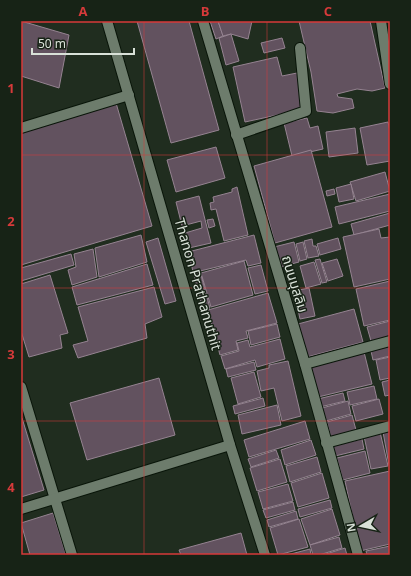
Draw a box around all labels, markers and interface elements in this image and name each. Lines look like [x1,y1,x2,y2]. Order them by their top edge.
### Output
text: A [79,2,88,22]
text: B [201,2,210,22]
text: C [324,2,332,22]
scale bar [32,30,134,56]
text: 50 m [38,35,66,53]
text: 1 [7,79,15,99]
text: 2 [7,212,15,232]
street label: Thanon Prathanuthit [169,216,226,353]
street label: ถนนมุสลิม [276,253,313,315]
text: 3 [7,345,15,365]
text: 4 [7,478,15,498]
north arrow [341,506,381,546]
text: N [343,522,361,533]

